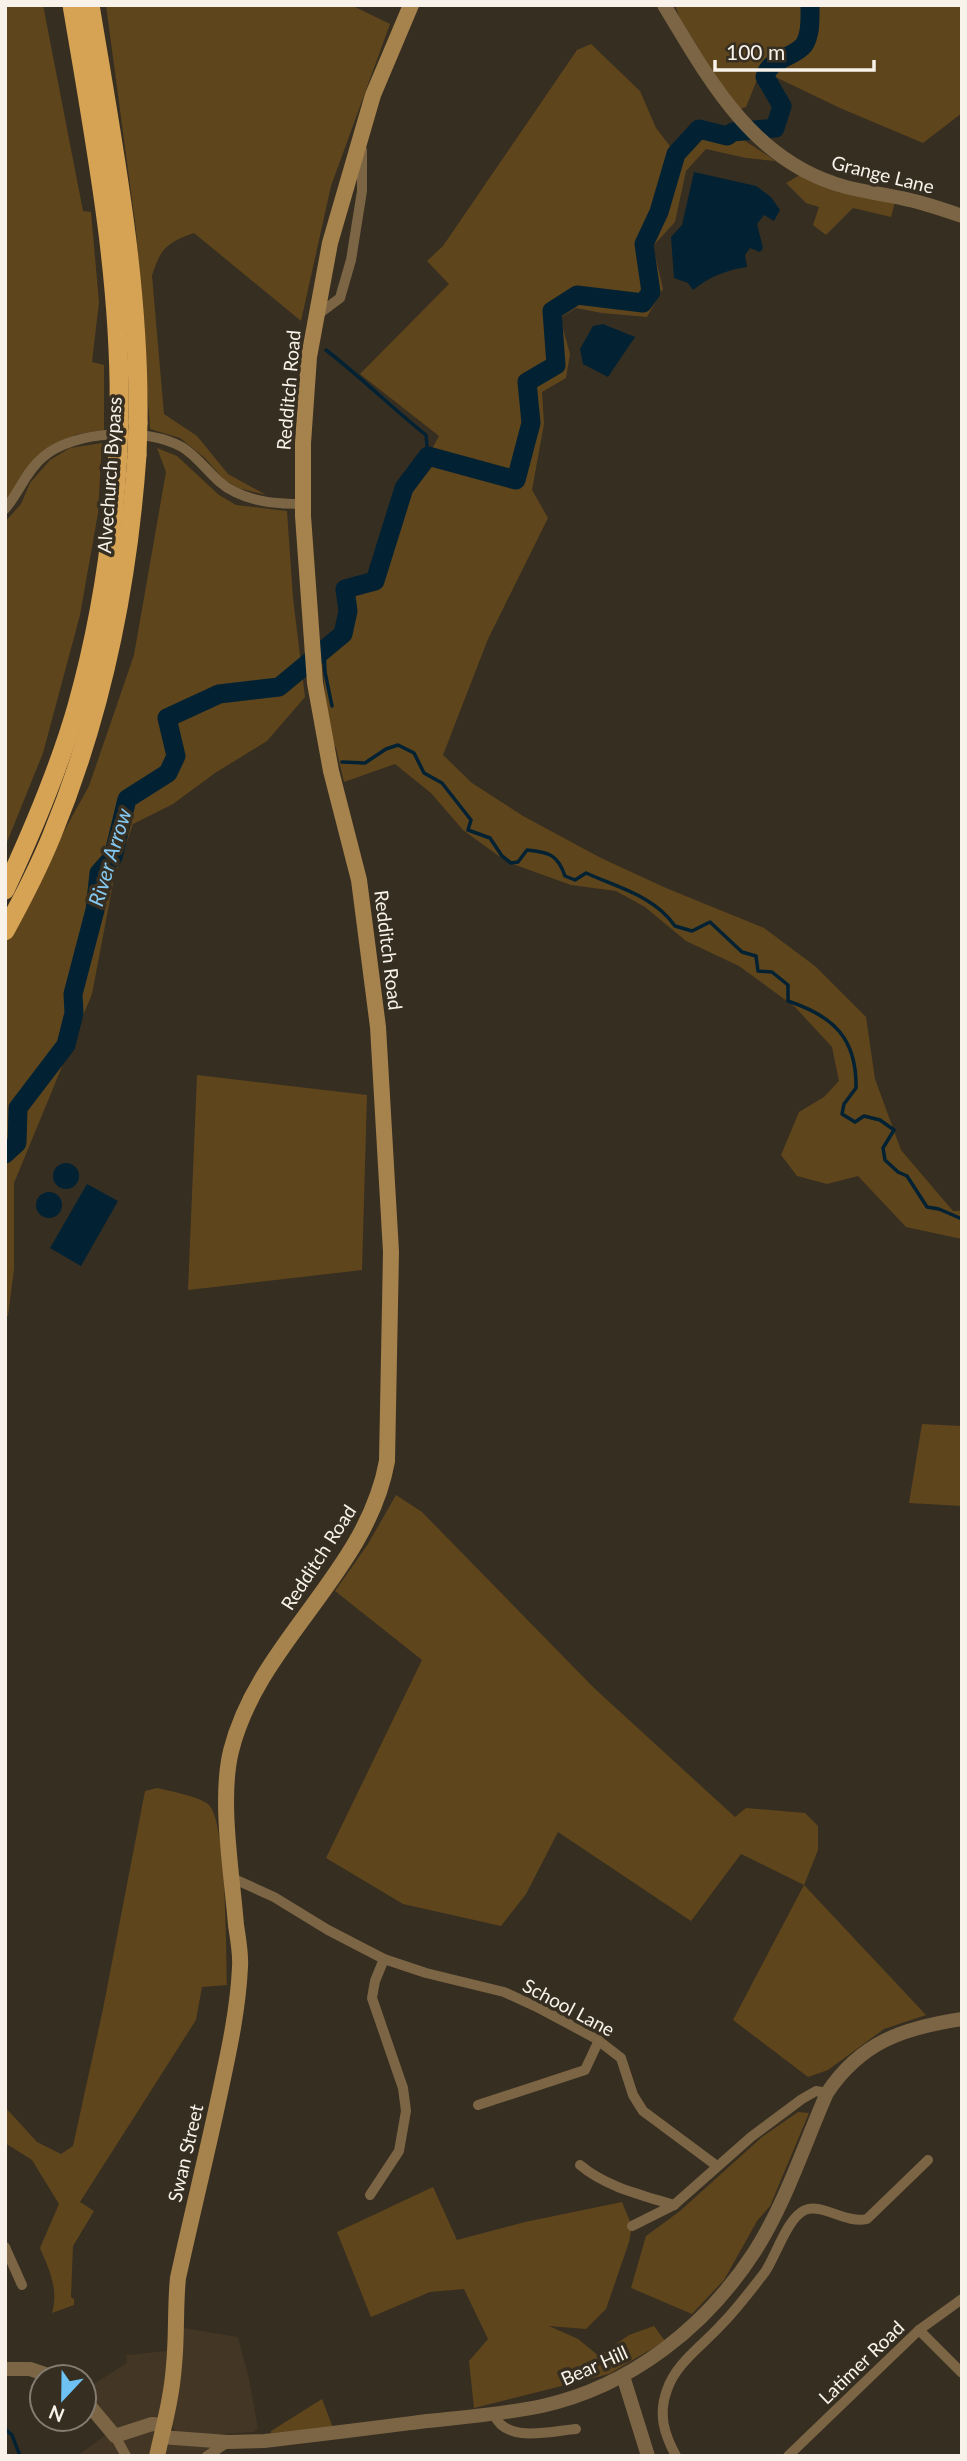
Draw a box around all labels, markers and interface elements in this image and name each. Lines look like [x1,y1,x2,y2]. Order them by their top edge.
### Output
scale bar [715,28,874,72]
text: 100 m [726,39,785,64]
street label: Grange Lane [829,150,937,198]
street label: Redditch Road [271,329,305,451]
street label: Alvechurch Bypass [92,396,126,554]
water label: River Arrow [82,804,136,909]
street label: Redditch Road [370,889,408,1011]
street label: Redditch Road [276,1500,360,1614]
street label: School Lane [519,1973,619,2041]
street label: Swan Street [163,2102,207,2204]
street label: Latimer Road [813,2316,909,2408]
street label: Bear Hill [557,2340,631,2390]
north arrow [28,2363,98,2433]
text: N [45,2401,68,2428]

